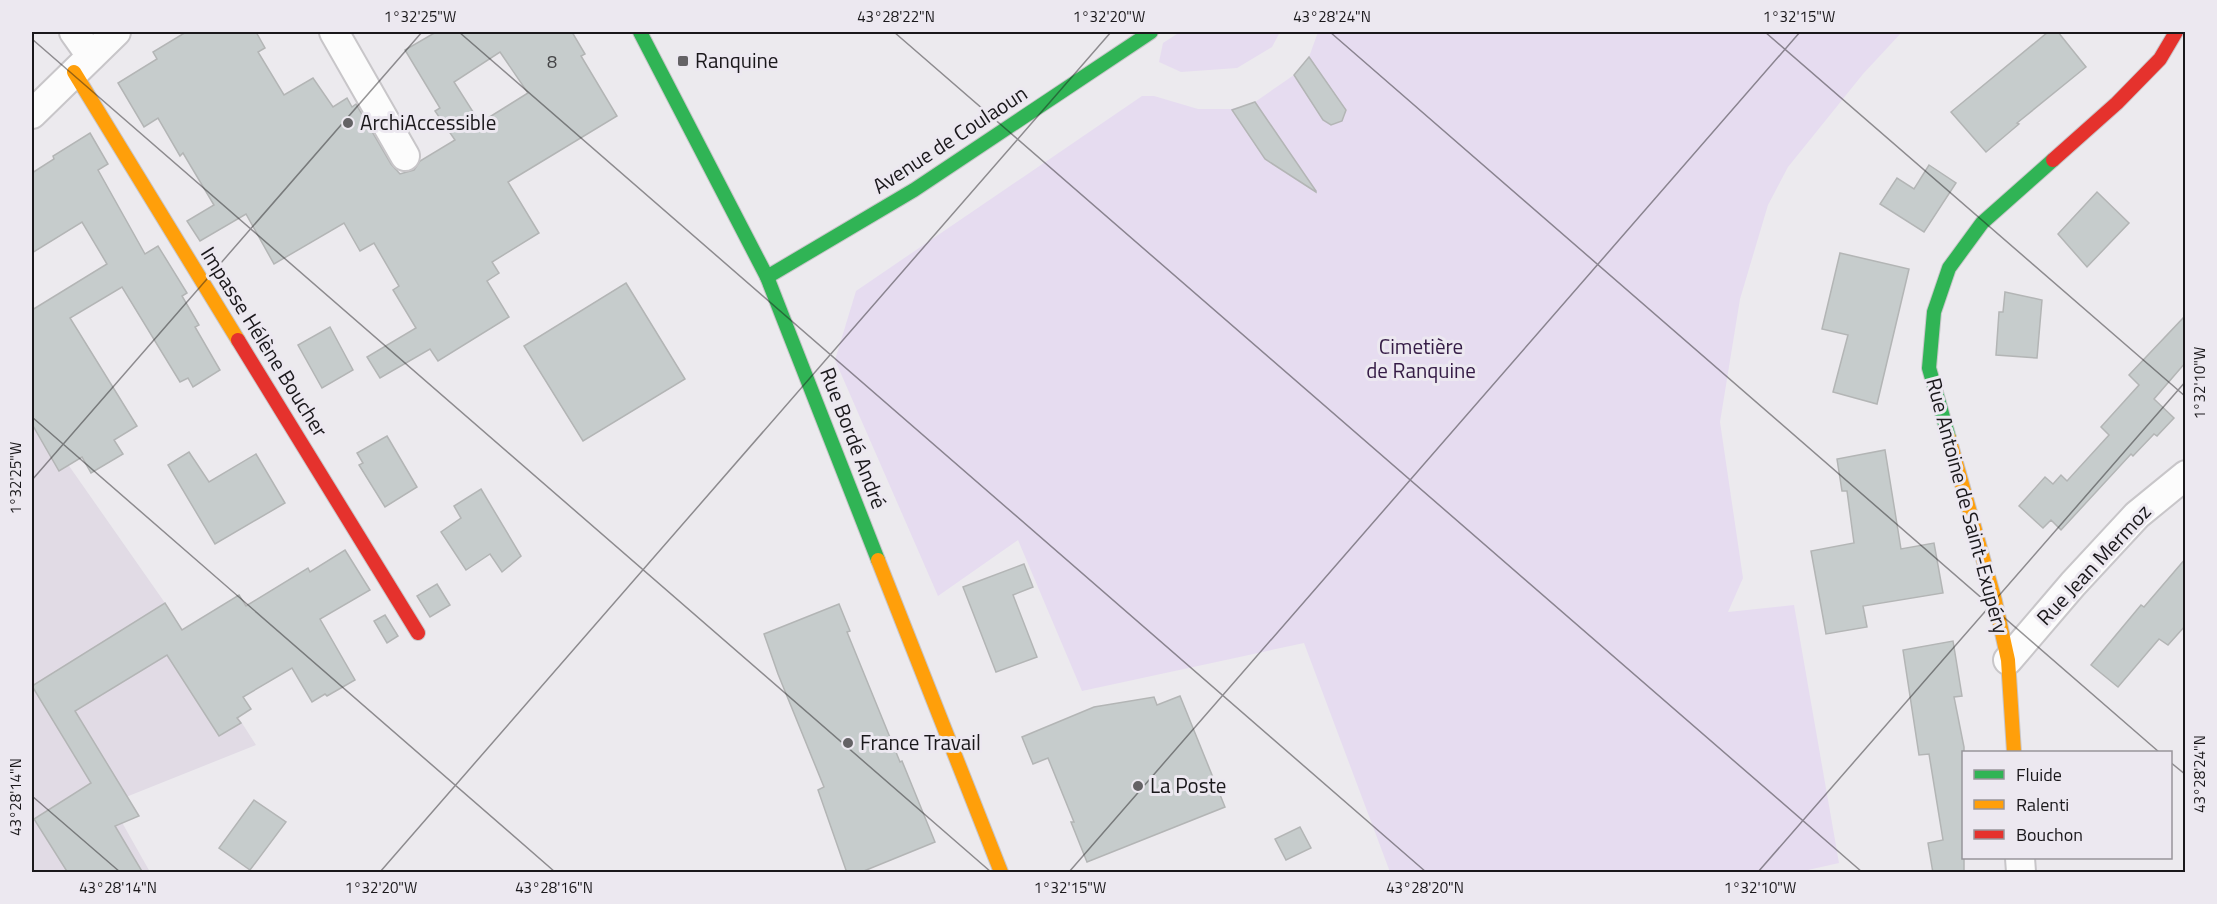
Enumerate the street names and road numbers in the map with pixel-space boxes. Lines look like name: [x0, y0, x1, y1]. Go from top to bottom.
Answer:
street label: Avenue de Coulaoun: [866, 77, 1033, 201]
street label: Impasse Hélène Boucher: [193, 240, 336, 443]
street label: Rue Bordé André: [812, 362, 896, 513]
street label: Rue Antoine de Saint-Exupéry: [1918, 374, 2018, 637]
street label: Rue Jean Mermoz: [2028, 496, 2158, 632]

